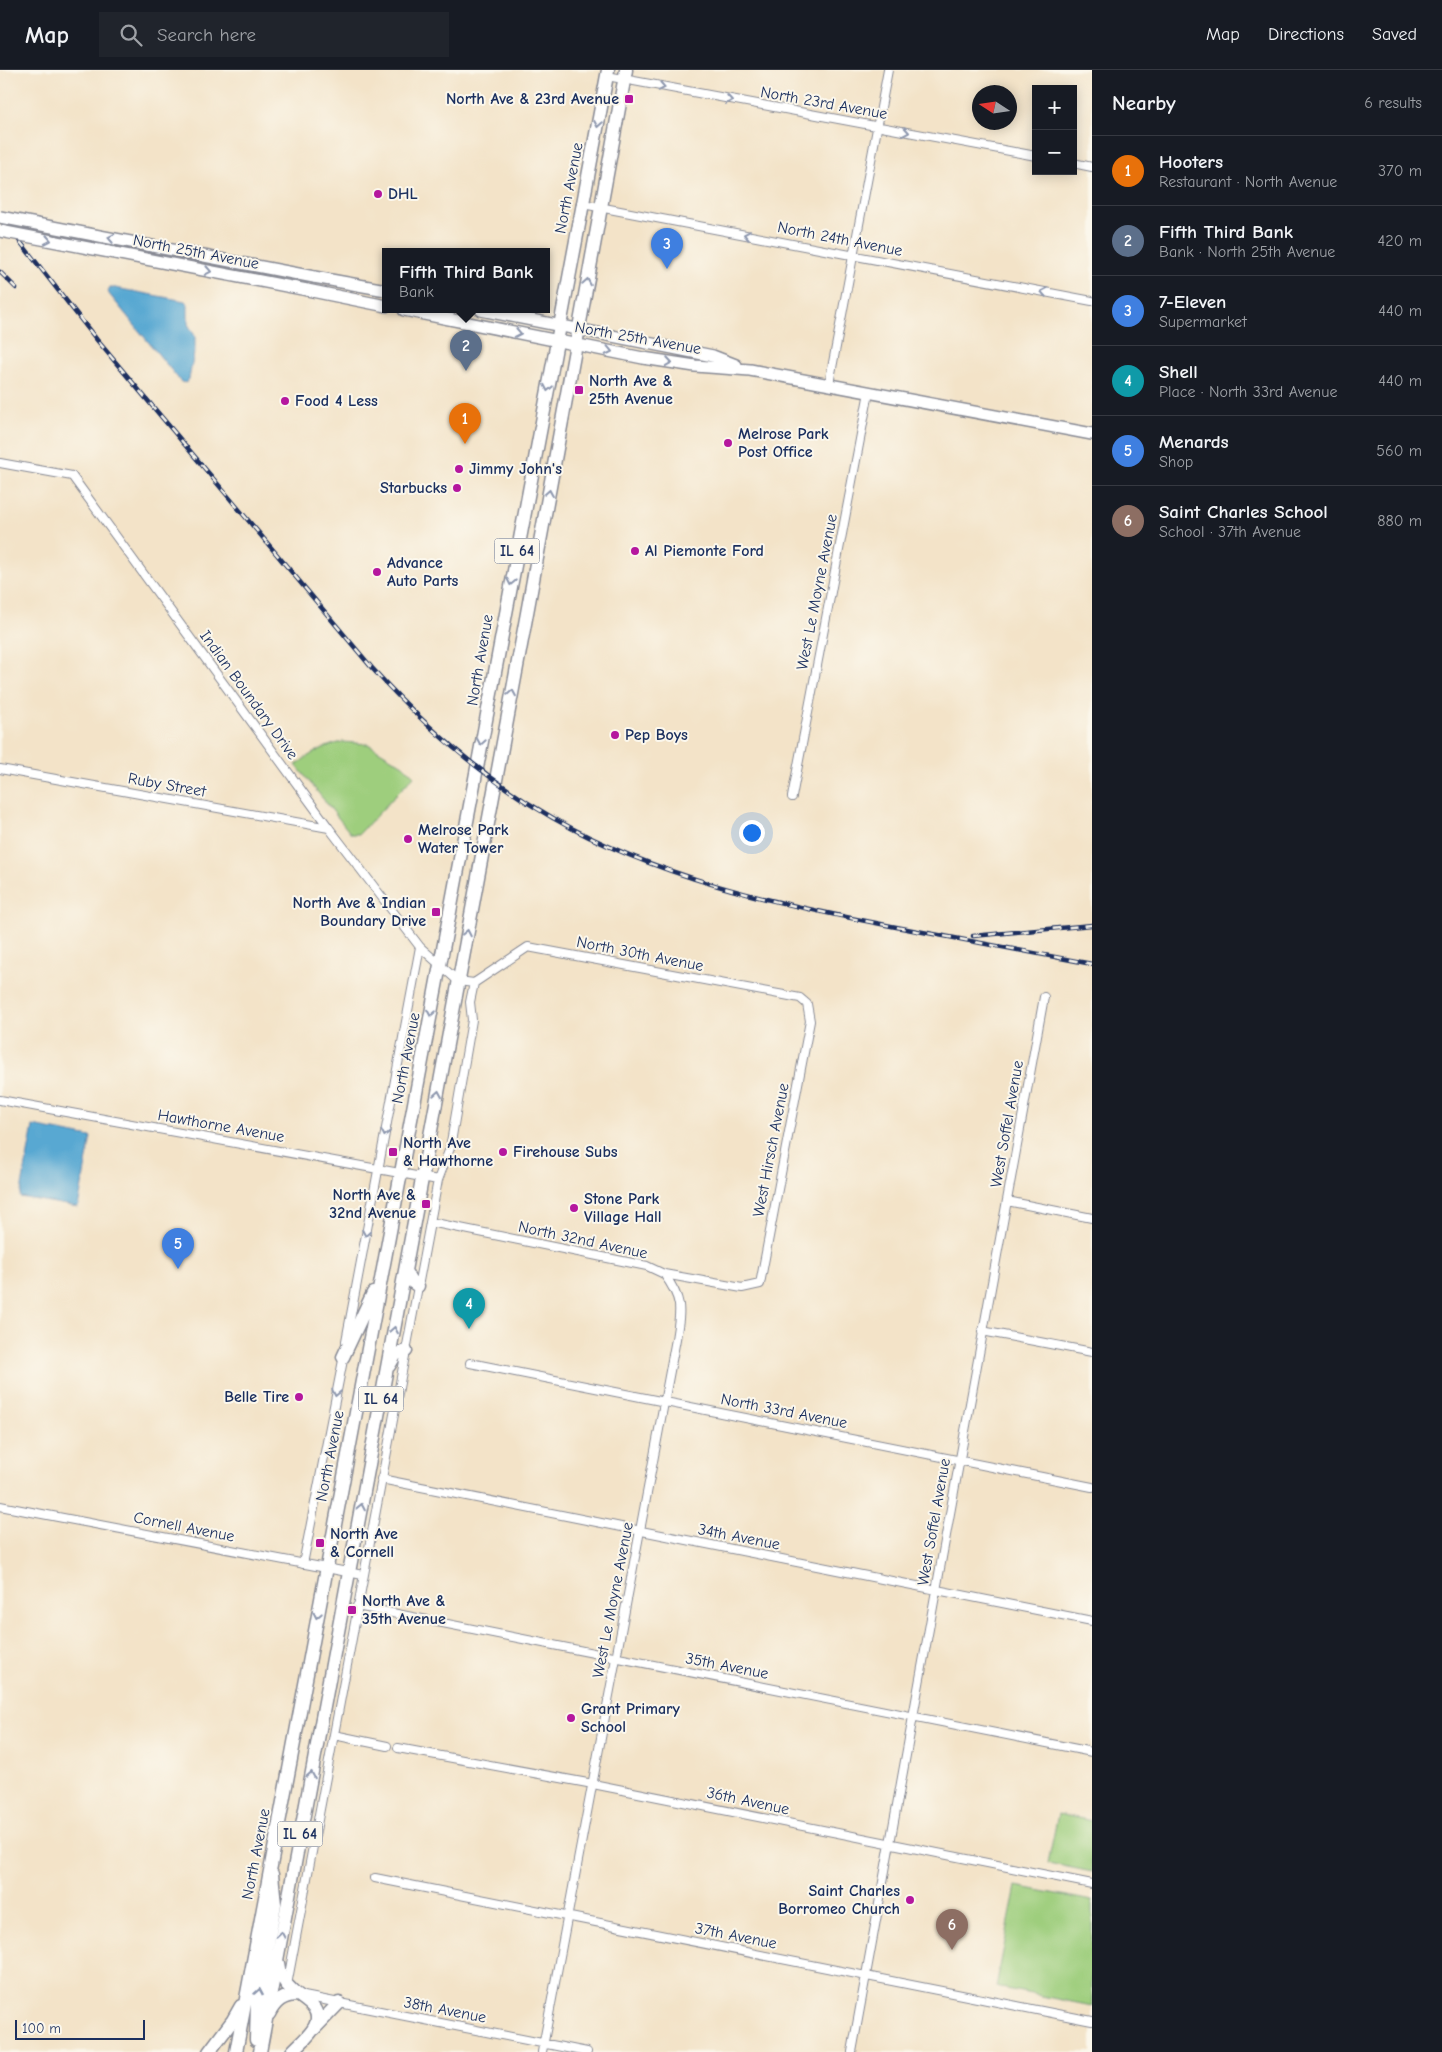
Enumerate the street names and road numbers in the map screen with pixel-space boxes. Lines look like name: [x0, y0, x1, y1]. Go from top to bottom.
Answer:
street label: North 23rd Avenue: [759, 83, 889, 123]
street label: North Avenue: [551, 141, 587, 235]
street label: North 24th Avenue: [776, 218, 904, 260]
street label: North 25th Avenue: [131, 231, 261, 273]
street label: North 25th Avenue: [573, 318, 703, 358]
street label: West Le Moyne Avenue: [793, 513, 841, 671]
road number: IL 64: [494, 538, 540, 564]
street label: North Avenue: [463, 613, 497, 707]
street label: Indian Boundary Drive: [196, 627, 302, 763]
street label: Ruby Street: [127, 769, 208, 801]
street label: North 30th Avenue: [575, 933, 705, 975]
street label: North Avenue: [388, 1011, 424, 1105]
street label: West Soffel Avenue: [987, 1059, 1027, 1189]
street label: West Hirsch Avenue: [749, 1082, 793, 1218]
street label: Hawthorne Avenue: [156, 1106, 286, 1146]
street label: North 32nd Avenue: [517, 1218, 649, 1262]
road number: IL 64: [358, 1386, 404, 1412]
street label: North 33rd Avenue: [719, 1390, 849, 1432]
street label: North Avenue: [312, 1409, 348, 1503]
street label: West Soffel Avenue: [914, 1457, 954, 1587]
street label: Cornell Avenue: [132, 1508, 236, 1546]
street label: 34th Avenue: [697, 1520, 781, 1554]
street label: West Le Moyne Avenue: [589, 1521, 637, 1679]
street label: 35th Avenue: [684, 1649, 770, 1683]
street label: 36th Avenue: [705, 1783, 791, 1819]
street label: North Avenue: [238, 1807, 274, 1901]
road number: IL 64: [278, 1822, 322, 1846]
street label: 37th Avenue: [694, 1919, 778, 1953]
street label: 38th Avenue: [402, 1993, 488, 2027]

